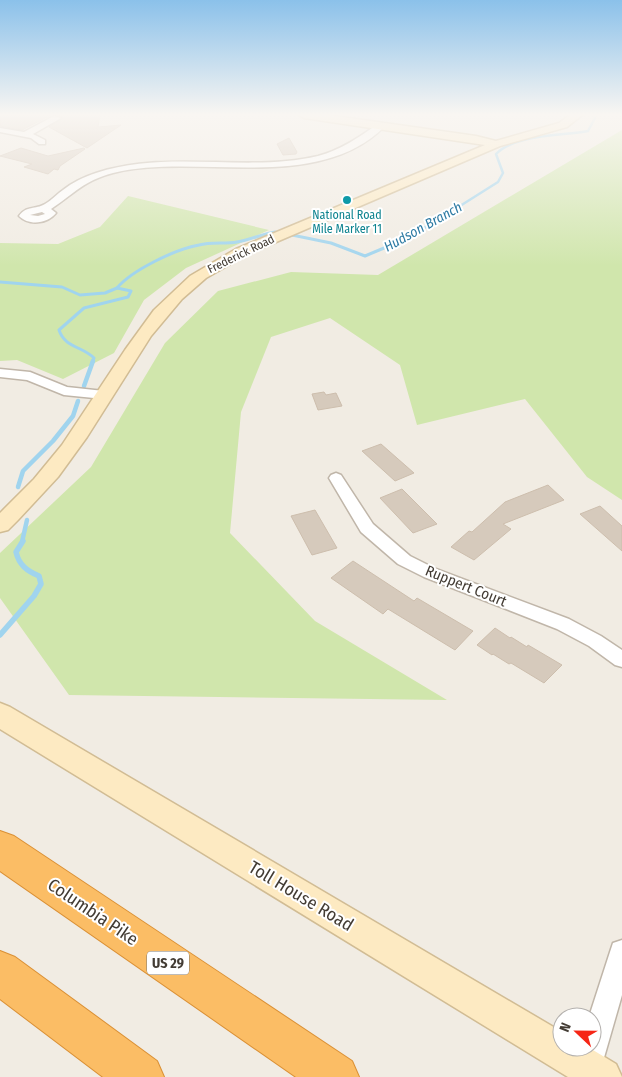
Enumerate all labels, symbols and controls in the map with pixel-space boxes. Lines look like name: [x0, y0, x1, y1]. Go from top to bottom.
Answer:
marker: National Road Mile Marker 11: [341, 194, 353, 206]
water label: Hudson Branch: [381, 198, 465, 256]
place label: National Road Mile Marker 11: [312, 208, 382, 236]
street label: Frederick Road: [205, 232, 277, 276]
street label: Ruppert Court: [423, 561, 509, 611]
street label: Toll House Road: [245, 856, 357, 936]
street label: Columbia Pike: [44, 874, 143, 950]
road number: US 29: [147, 951, 189, 974]
north arrow: [552, 1007, 602, 1057]
text: N: [556, 1020, 575, 1034]

